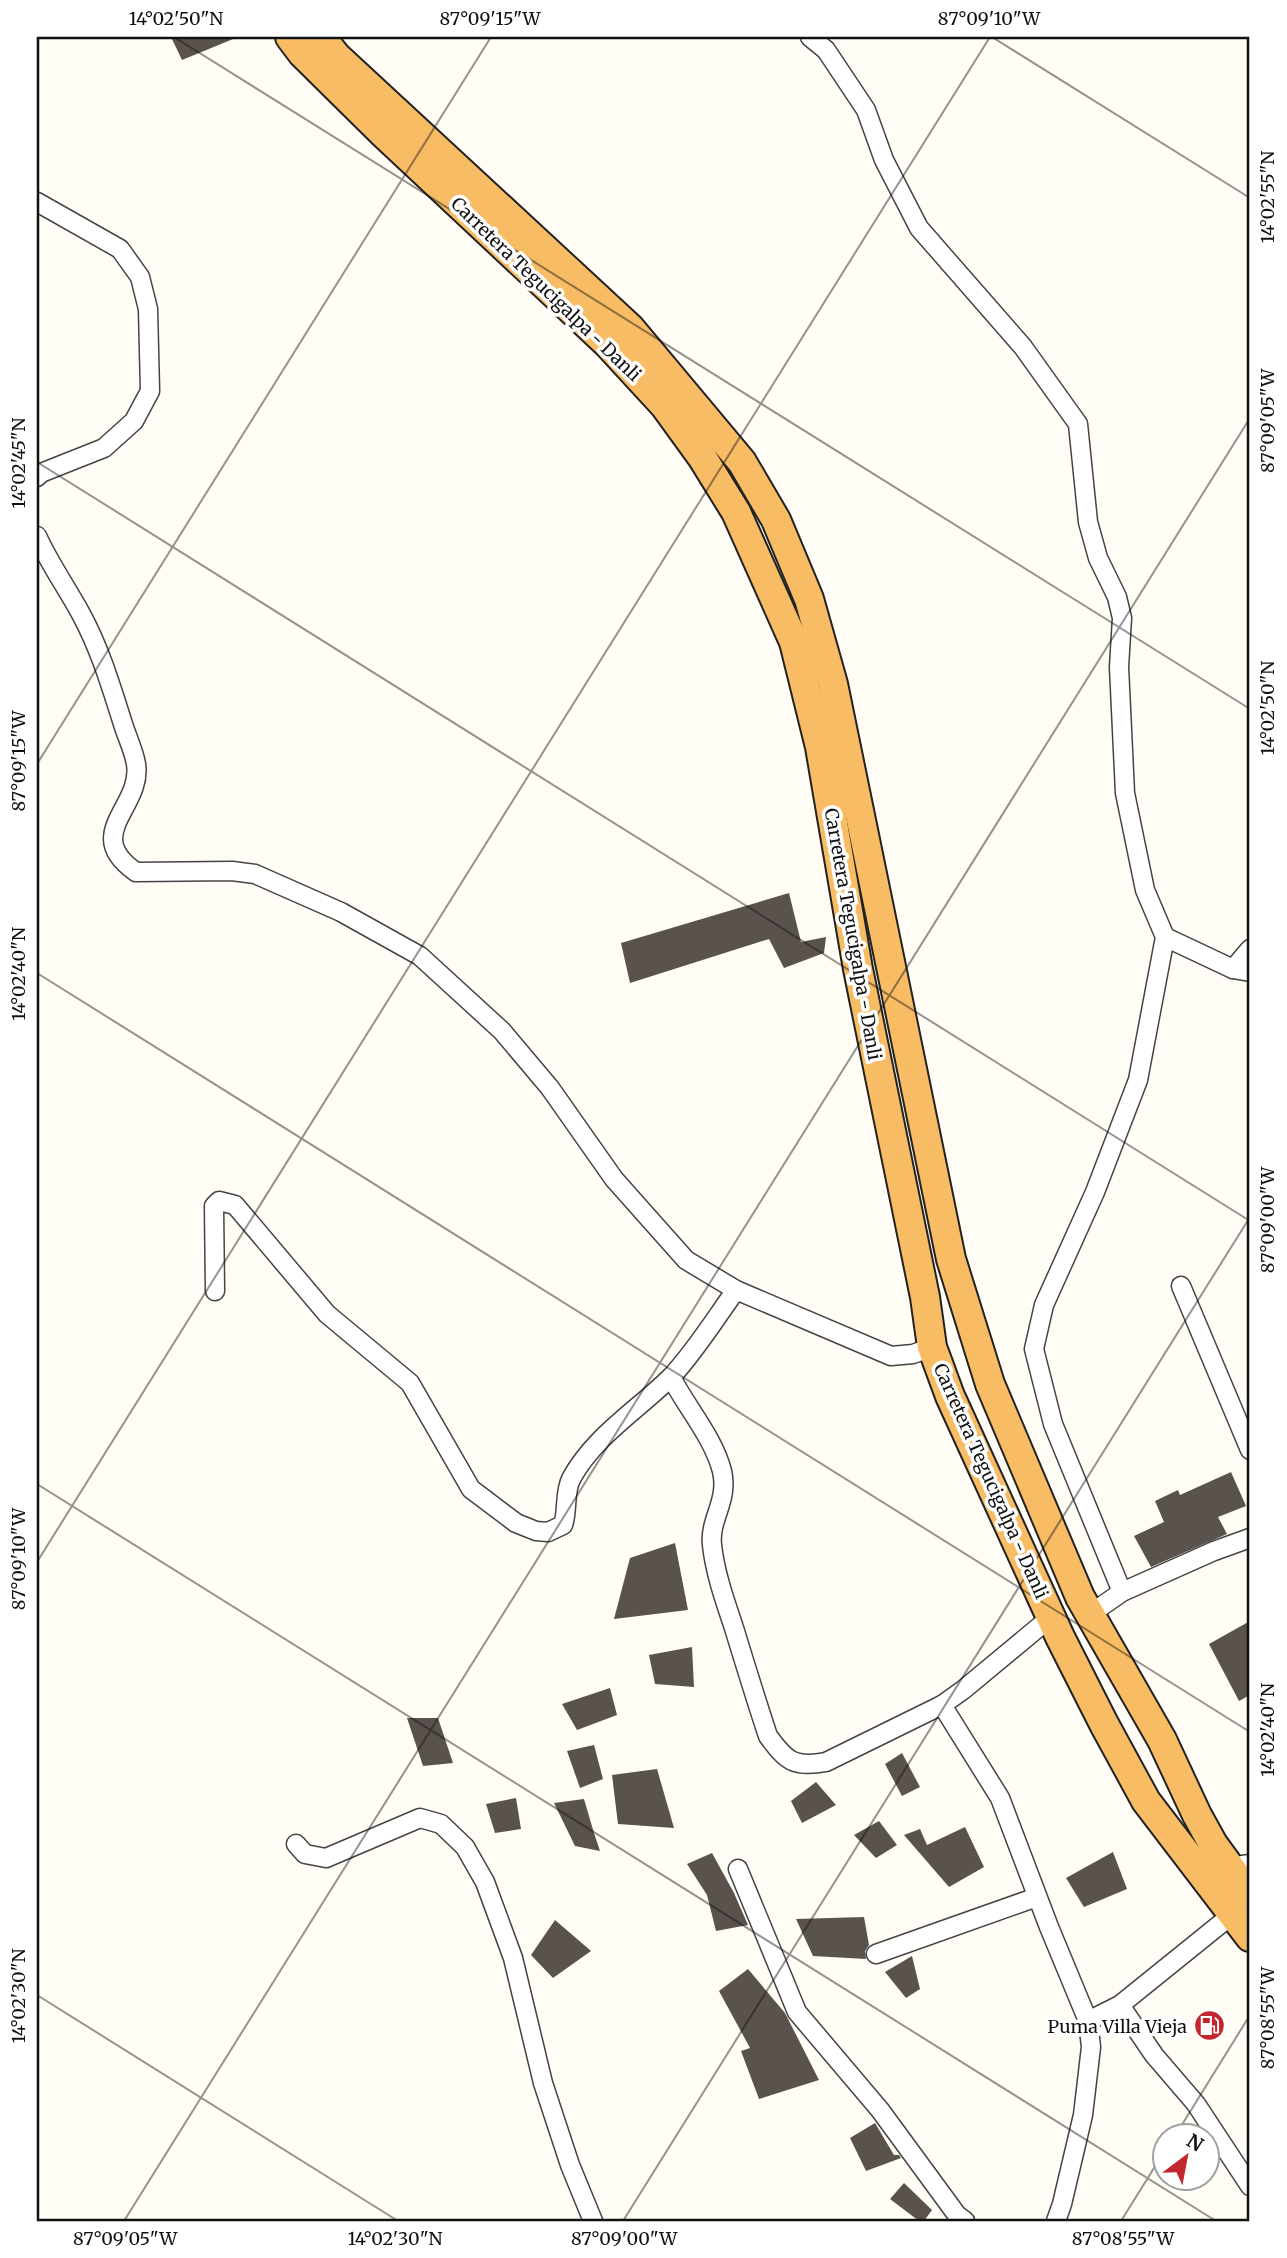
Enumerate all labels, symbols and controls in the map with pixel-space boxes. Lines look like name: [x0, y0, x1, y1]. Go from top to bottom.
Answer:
text: 14°02'50"N: [129, 7, 223, 30]
text: 87°09'15"W: [440, 7, 542, 30]
text: 87°09'10"W: [938, 7, 1041, 30]
text: 14°02'55"N: [1256, 151, 1279, 243]
street label: Carretera Tegucigalpa - Danli: [446, 192, 646, 386]
text: 87°09'05"W: [1256, 368, 1279, 473]
text: 14°02'45"N: [7, 418, 30, 508]
text: 14°02'50"N: [1256, 661, 1279, 755]
text: 87°09'15"W: [7, 709, 30, 812]
street label: Carretera Tegucigalpa - Danli: [820, 806, 887, 1062]
text: 14°02'40"N: [7, 927, 30, 1021]
text: 87°09'00"W: [1256, 1166, 1279, 1273]
street label: Carretera Tegucigalpa - Danli: [929, 1360, 1054, 1602]
text: 87°09'10"W: [7, 1507, 30, 1610]
text: 14°02'40"N: [1256, 1683, 1279, 1777]
text: 14°02'30"N: [7, 1949, 30, 2043]
text: 87°08'55"W: [1256, 1966, 1279, 2069]
fuel station icon: Puma Villa Vieja: [1193, 2009, 1227, 2043]
place label: Puma Villa Vieja: [1048, 2015, 1187, 2038]
north arrow: [1150, 2122, 1220, 2192]
text: N: [1182, 2128, 1208, 2157]
text: 87°09'05"W: [73, 2227, 178, 2250]
text: 14°02'30"N: [348, 2227, 442, 2250]
text: 87°09'00"W: [571, 2227, 678, 2250]
text: 87°08'55"W: [1072, 2227, 1175, 2250]

